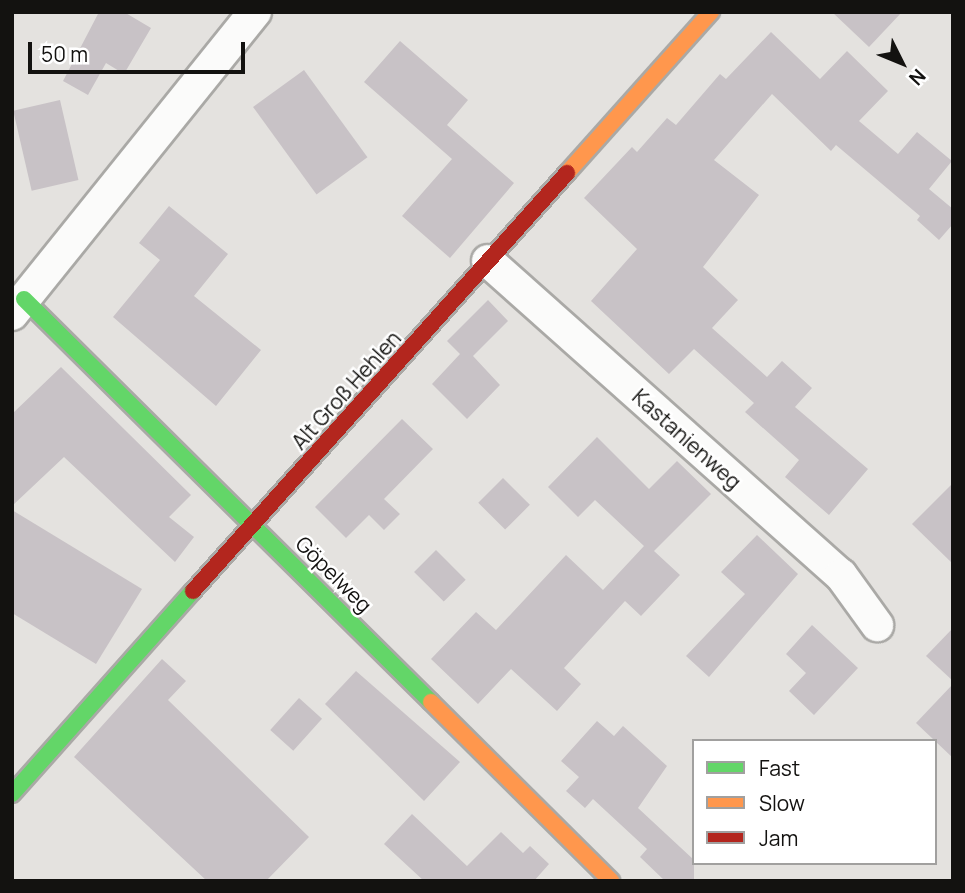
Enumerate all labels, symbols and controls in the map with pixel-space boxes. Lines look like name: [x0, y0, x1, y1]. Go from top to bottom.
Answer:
scale bar: [32, 28, 248, 72]
north arrow: [867, 28, 937, 98]
text: 50 m: [41, 40, 88, 68]
text: N: [903, 63, 932, 91]
street label: Alt Groß Hehlen: [286, 326, 406, 454]
street label: Kastanienweg: [627, 384, 747, 494]
street label: Göpelweg: [291, 531, 377, 617]
legend: [692, 739, 937, 865]
text: Fast: [759, 754, 800, 782]
text: Slow: [759, 789, 805, 817]
text: Jam: [759, 824, 798, 852]

